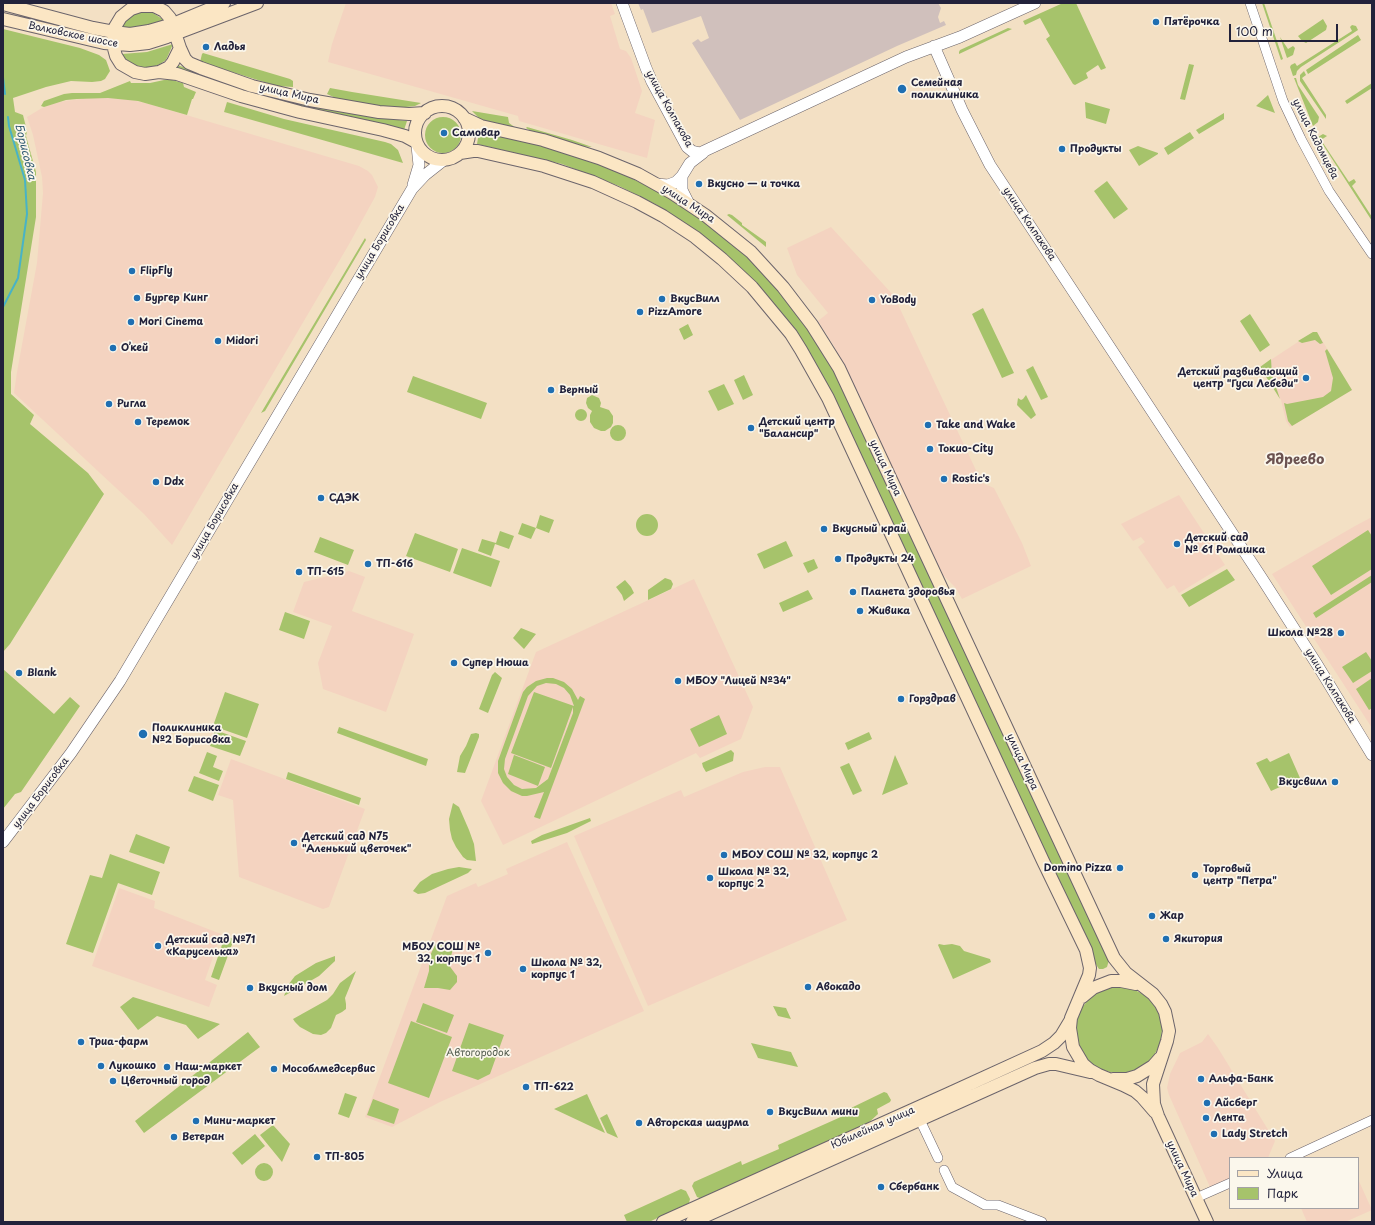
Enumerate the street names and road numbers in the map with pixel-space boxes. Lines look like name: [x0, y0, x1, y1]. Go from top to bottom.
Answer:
street label: Волковское шоссе: [27, 20, 119, 50]
street label: улица Колпакова: [643, 69, 695, 149]
street label: улица Мира: [258, 81, 320, 107]
street label: улица Кадомцева: [1289, 97, 1341, 181]
street label: улица Мира: [659, 182, 717, 226]
street label: улица Колпакова: [1000, 185, 1058, 263]
street label: улица Борисовка: [353, 202, 407, 282]
street label: улица Мира: [867, 438, 903, 498]
street label: улица Борисовка: [188, 481, 242, 561]
street label: улица Колпакова: [1302, 646, 1358, 726]
street label: улица Мира: [1004, 732, 1040, 792]
street label: улица Борисовка: [11, 755, 71, 831]
street label: Юбилейная улица: [829, 1104, 917, 1152]
street label: улица Мира: [1164, 1139, 1200, 1199]

